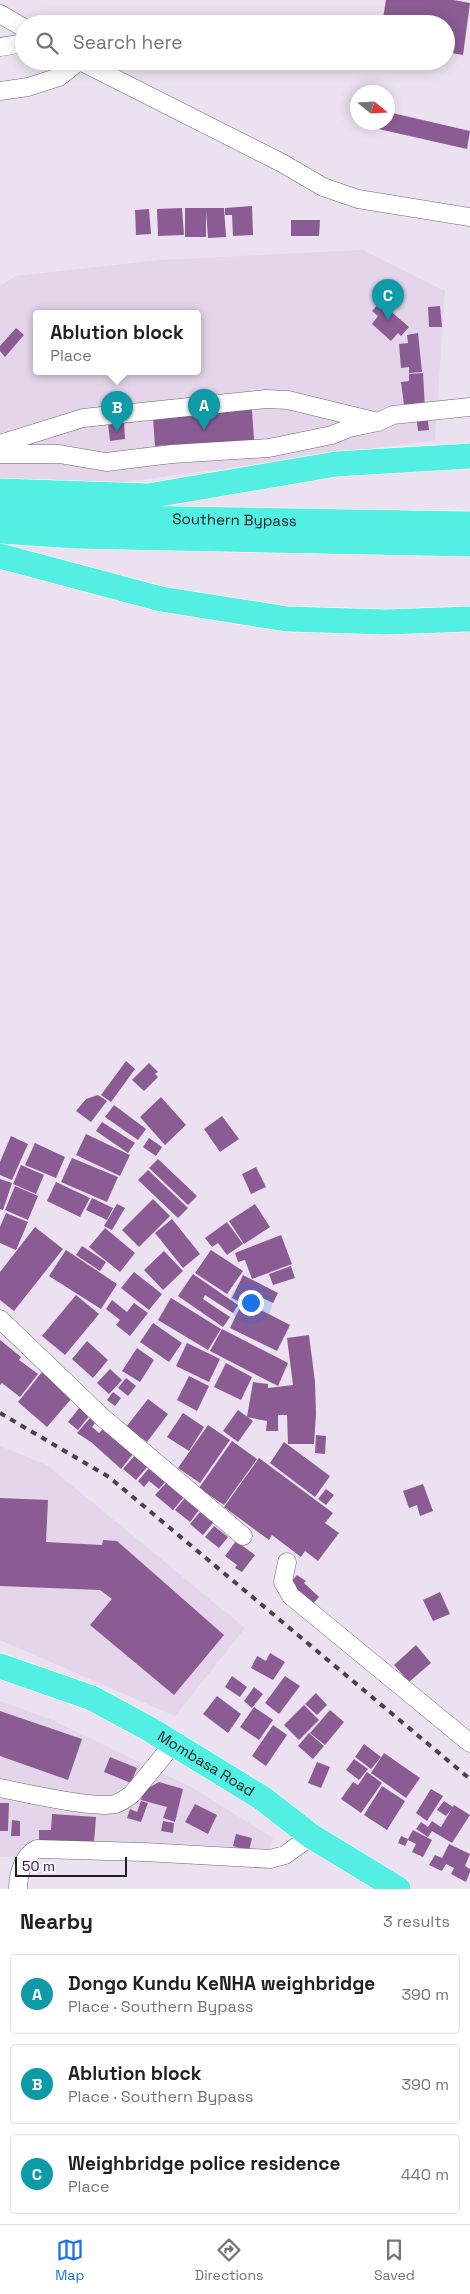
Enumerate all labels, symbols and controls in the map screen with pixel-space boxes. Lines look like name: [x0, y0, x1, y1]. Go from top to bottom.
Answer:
search box: [15, 15, 455, 70]
icon: search: [33, 29, 61, 57]
text: Search here: [73, 30, 183, 55]
north arrow: [350, 85, 395, 130]
pin: C: [372, 279, 404, 320]
popup: [33, 310, 201, 375]
text: Ablution block: [50, 320, 184, 345]
text: Place: [50, 345, 92, 366]
pin: A: [188, 389, 220, 430]
pin: B: [101, 391, 133, 432]
street label: Southern Bypass: [172, 509, 297, 530]
your location: [238, 1290, 264, 1316]
street label: Mombasa Road: [154, 1726, 258, 1800]
scale bar: [15, 1854, 128, 1877]
text: 50 m: [22, 1857, 55, 1875]
text: Nearby: [20, 1908, 93, 1935]
text: 3 results: [383, 1911, 450, 1932]
text: Dongo Kundu KeNHA weighbridge: [68, 1971, 375, 1996]
text: A: [32, 1984, 42, 2005]
text: 390 m: [401, 1984, 449, 2005]
text: Place · Southern Bypass: [68, 1996, 254, 2017]
text: Ablution block: [68, 2061, 201, 2086]
text: B: [32, 2074, 42, 2095]
text: 390 m: [401, 2074, 449, 2095]
text: Place · Southern Bypass: [68, 2086, 254, 2107]
text: Weighbridge police residence: [68, 2151, 340, 2176]
text: C: [32, 2164, 42, 2185]
text: 440 m: [401, 2164, 449, 2185]
text: Place: [68, 2176, 110, 2197]
tab: Map: [55, 2236, 84, 2284]
tab: Directions: [195, 2236, 263, 2284]
tab: Saved: [374, 2236, 415, 2284]

